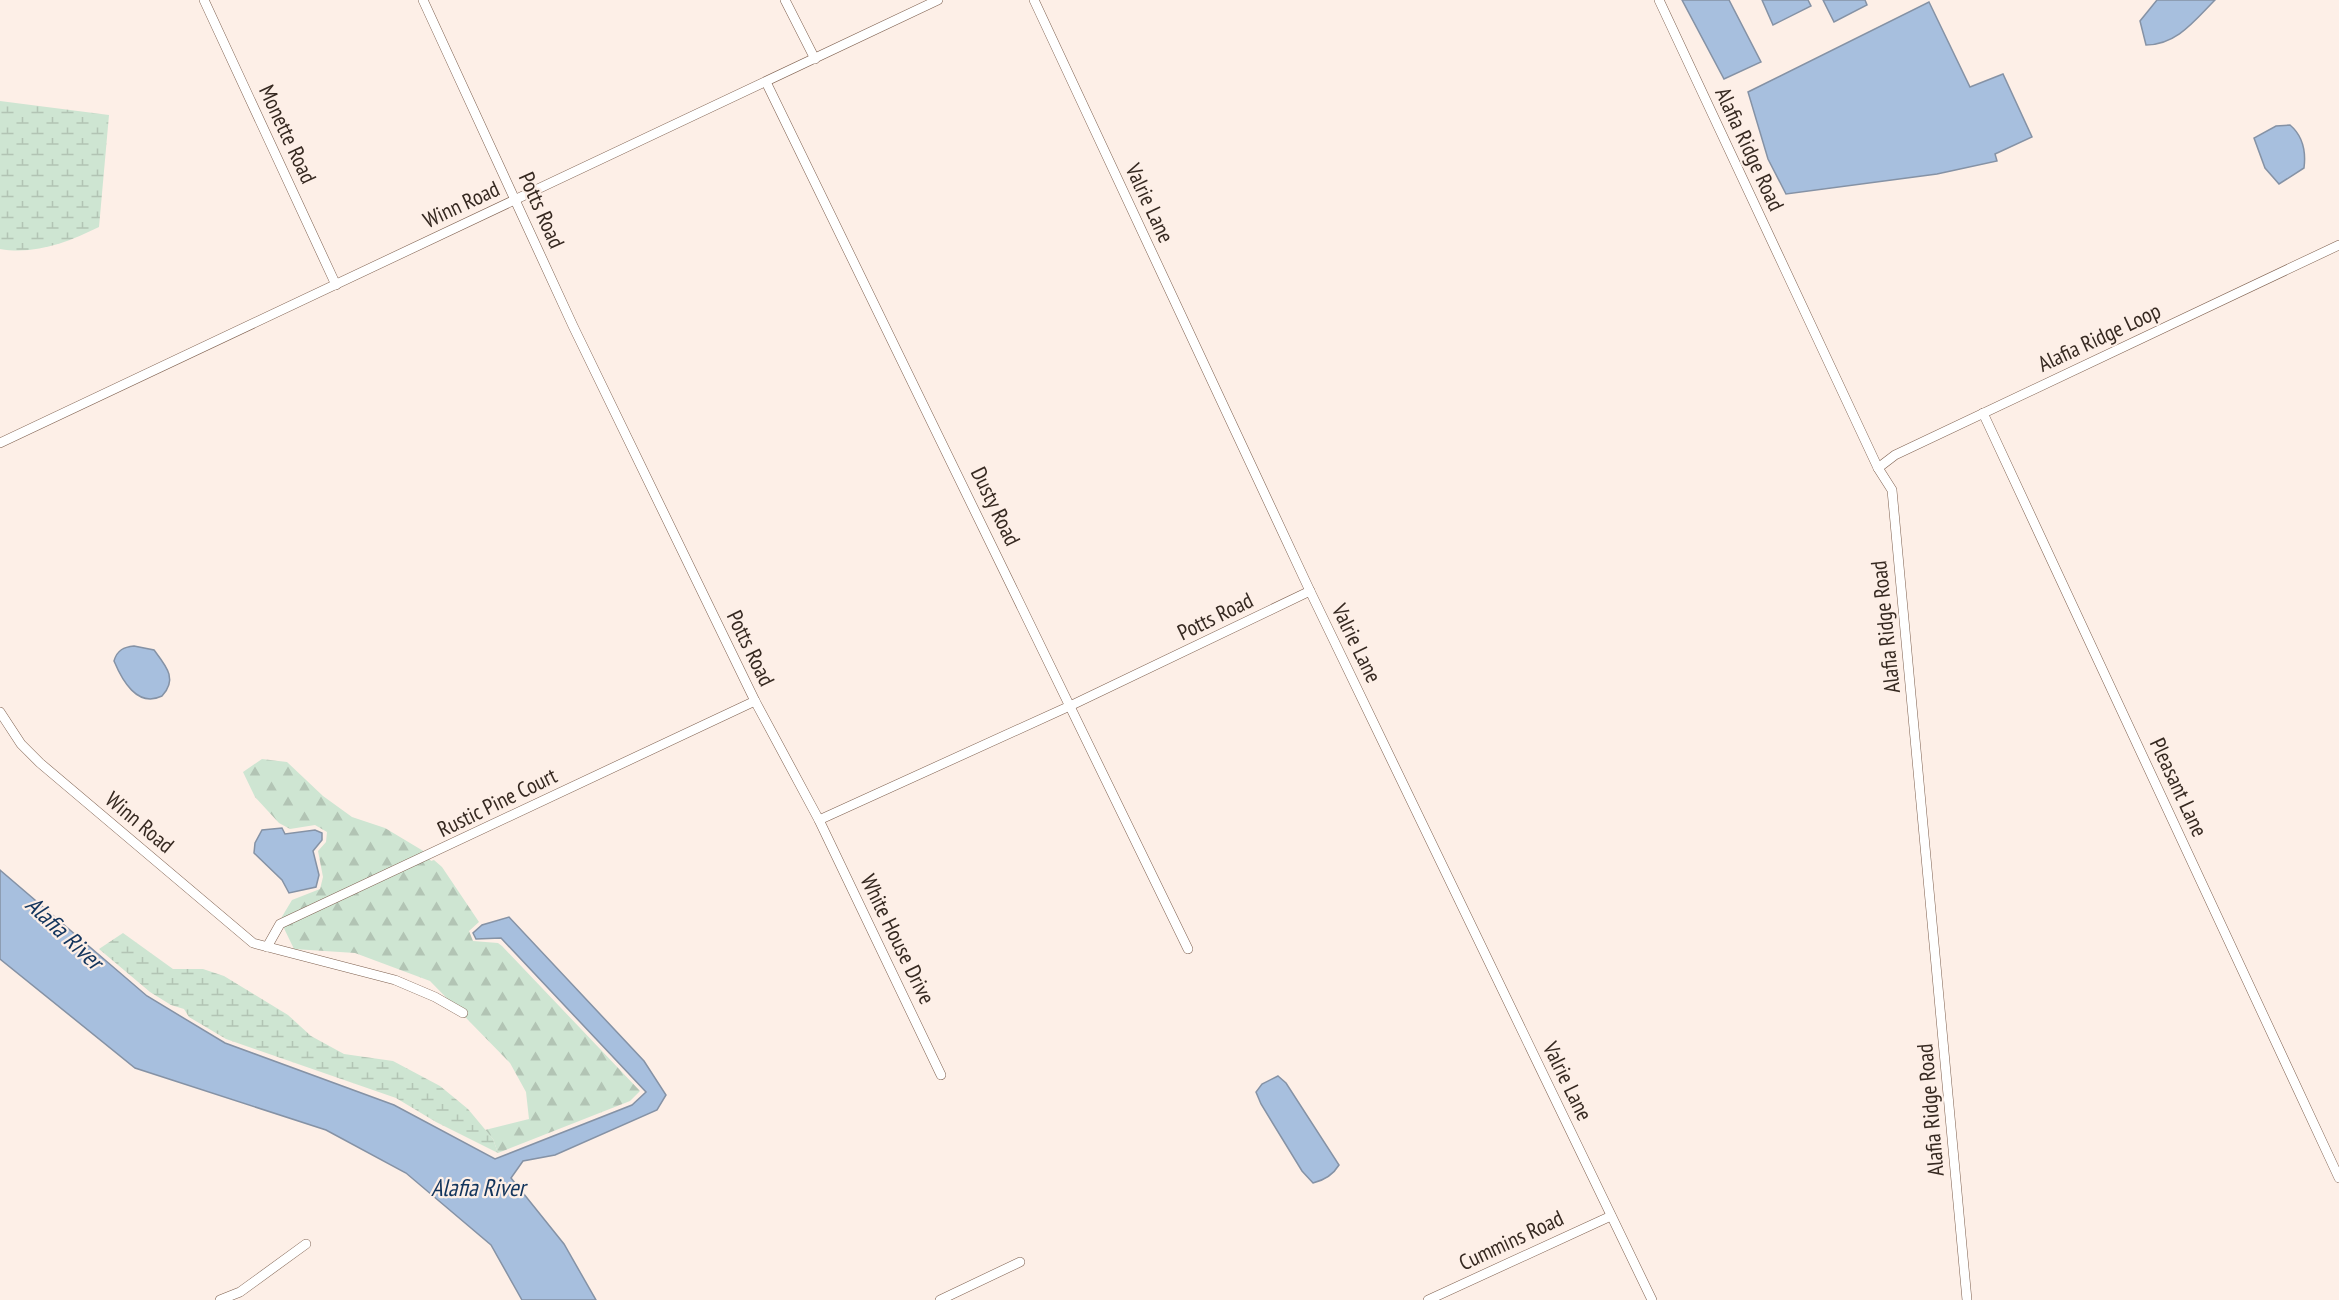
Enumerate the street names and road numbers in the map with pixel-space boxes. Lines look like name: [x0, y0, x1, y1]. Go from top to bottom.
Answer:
street label: Monette Road: [253, 80, 323, 188]
street label: Alafia Ridge Road: [1709, 83, 1791, 215]
street label: Valrie Lane: [1119, 158, 1180, 247]
street label: Potts Road: [513, 168, 571, 252]
street label: Winn Road: [418, 174, 504, 234]
street label: Alafia Ridge Loop: [2033, 296, 2165, 378]
street label: Dusty Road: [965, 462, 1027, 550]
street label: Alafia Ridge Road: [1864, 559, 1906, 695]
street label: Potts Road: [1173, 586, 1257, 646]
street label: Valrie Lane: [1326, 598, 1388, 687]
street label: Potts Road: [721, 606, 781, 690]
street label: Pleasant Lane: [2144, 733, 2214, 841]
street label: Rustic Pine Court: [433, 761, 561, 843]
street label: Winn Road: [100, 785, 180, 859]
street label: White House Drive: [855, 870, 941, 1008]
street label: Valrie Lane: [1537, 1036, 1599, 1125]
street label: Alafia Ridge Road: [1910, 1043, 1950, 1177]
street label: Cummins Road: [1454, 1204, 1568, 1276]

